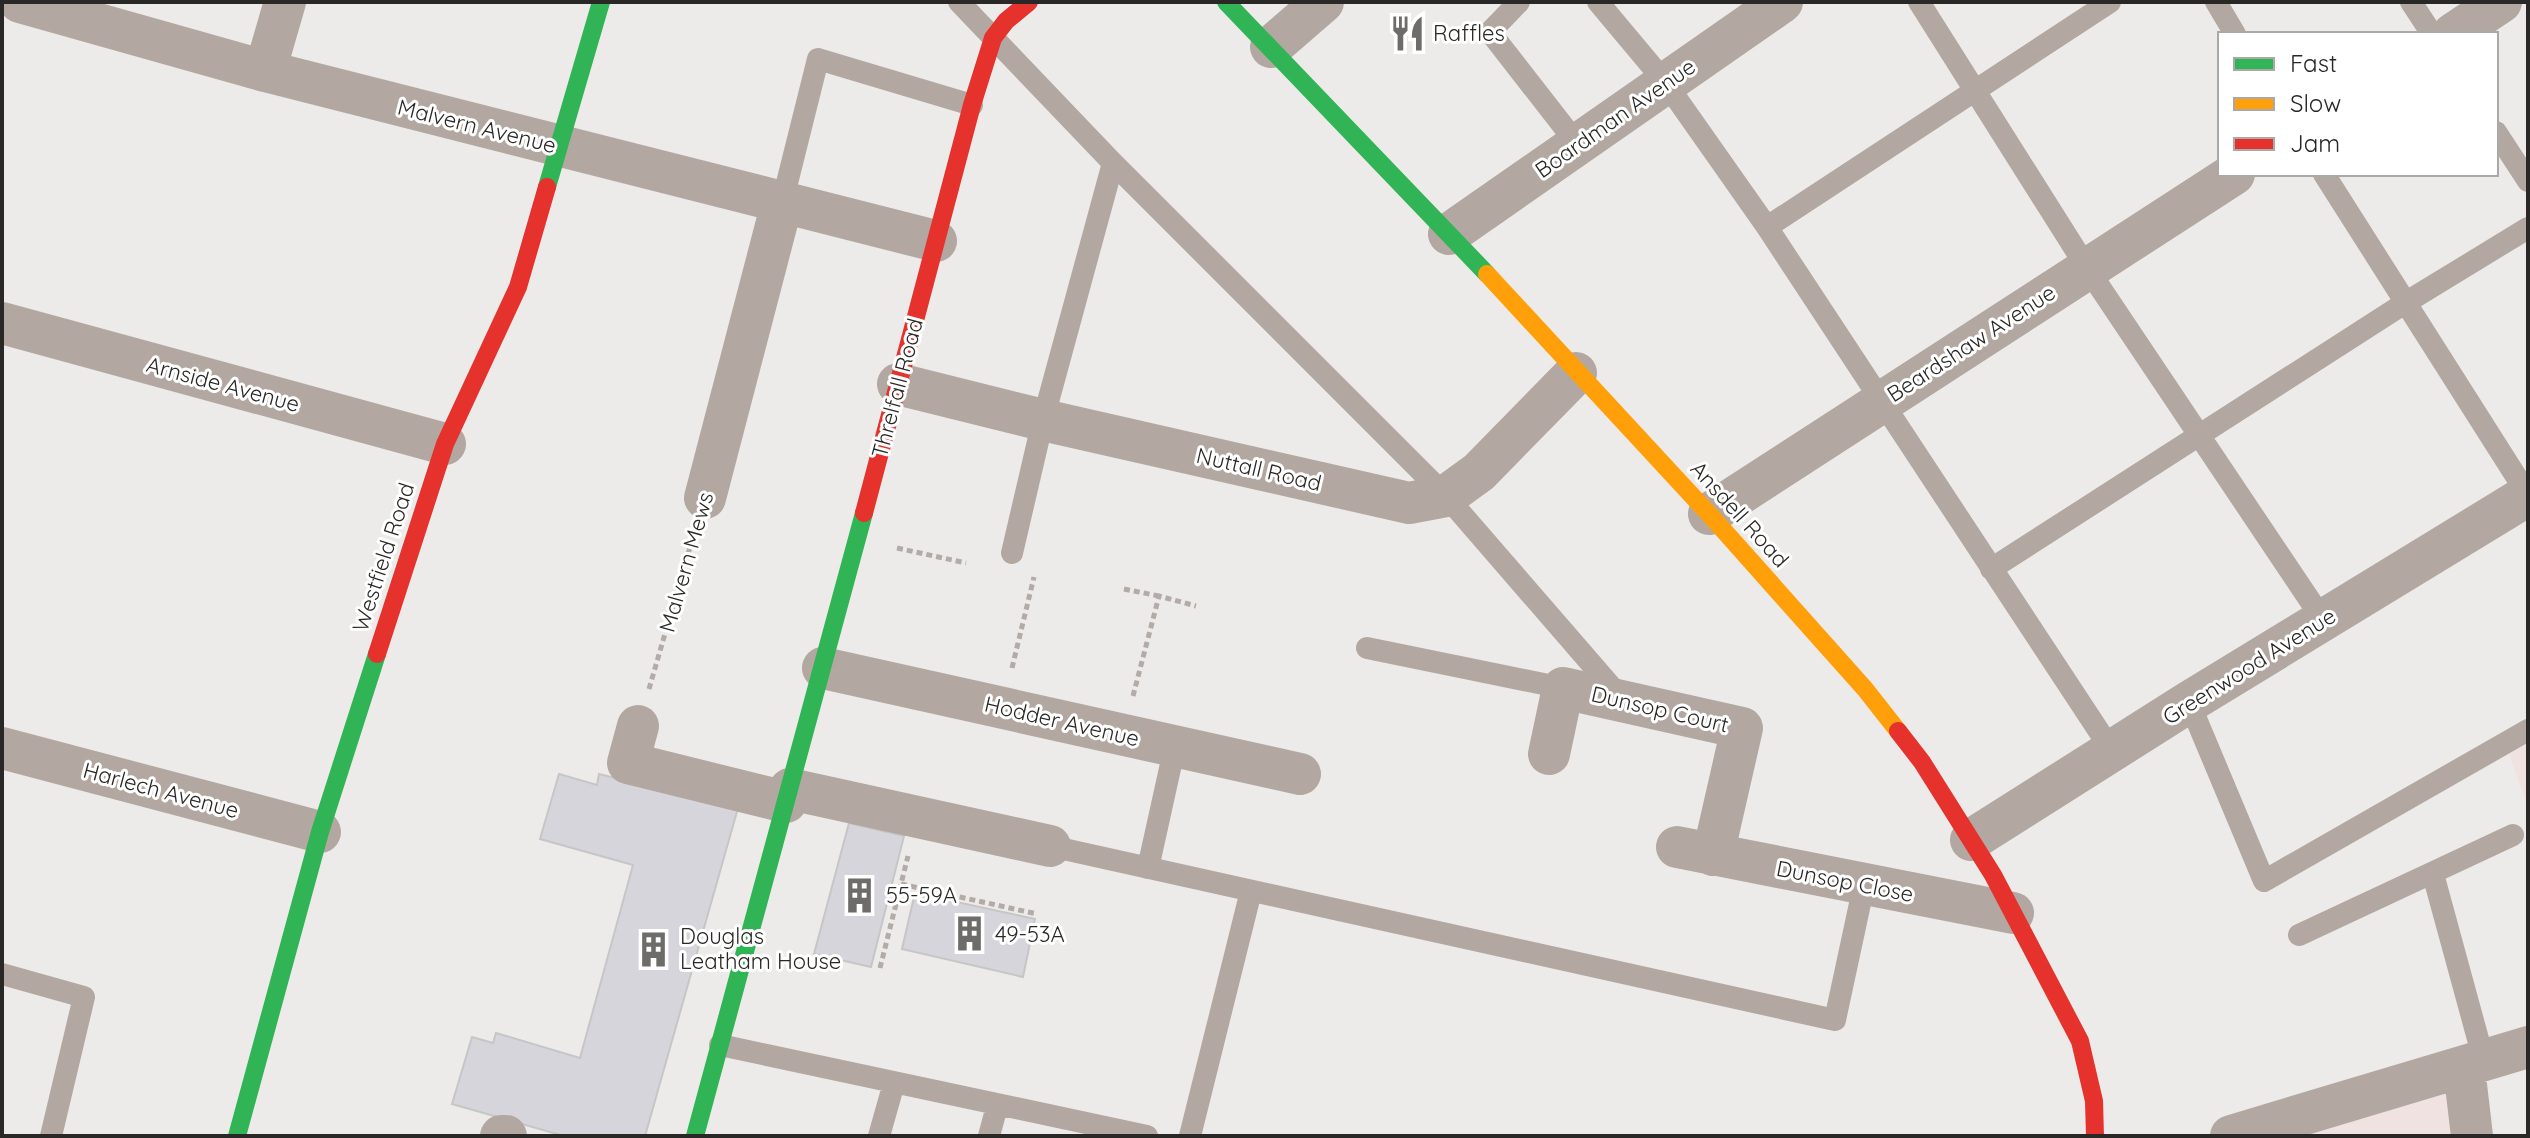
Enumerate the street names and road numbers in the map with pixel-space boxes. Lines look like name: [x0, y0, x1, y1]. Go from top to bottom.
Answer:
street label: Boardman Avenue: [1529, 52, 1701, 184]
street label: Malvern Avenue: [395, 93, 559, 159]
street label: Beardshaw Avenue: [1881, 278, 2061, 408]
street label: Threlfall Road: [865, 315, 929, 461]
street label: Arnside Avenue: [143, 350, 303, 418]
street label: Nuttall Road: [1194, 441, 1324, 497]
street label: Ansdell Road: [1685, 455, 1795, 573]
street label: Westfield Road: [346, 479, 420, 635]
street label: Malvern Mews: [653, 489, 719, 635]
street label: Greenwood Avenue: [2157, 602, 2341, 730]
street label: Dunsop Court: [1589, 680, 1731, 738]
street label: Hodder Avenue: [982, 690, 1142, 752]
street label: Harlech Avenue: [80, 756, 242, 824]
street label: Dunsop Close: [1774, 854, 1916, 908]

